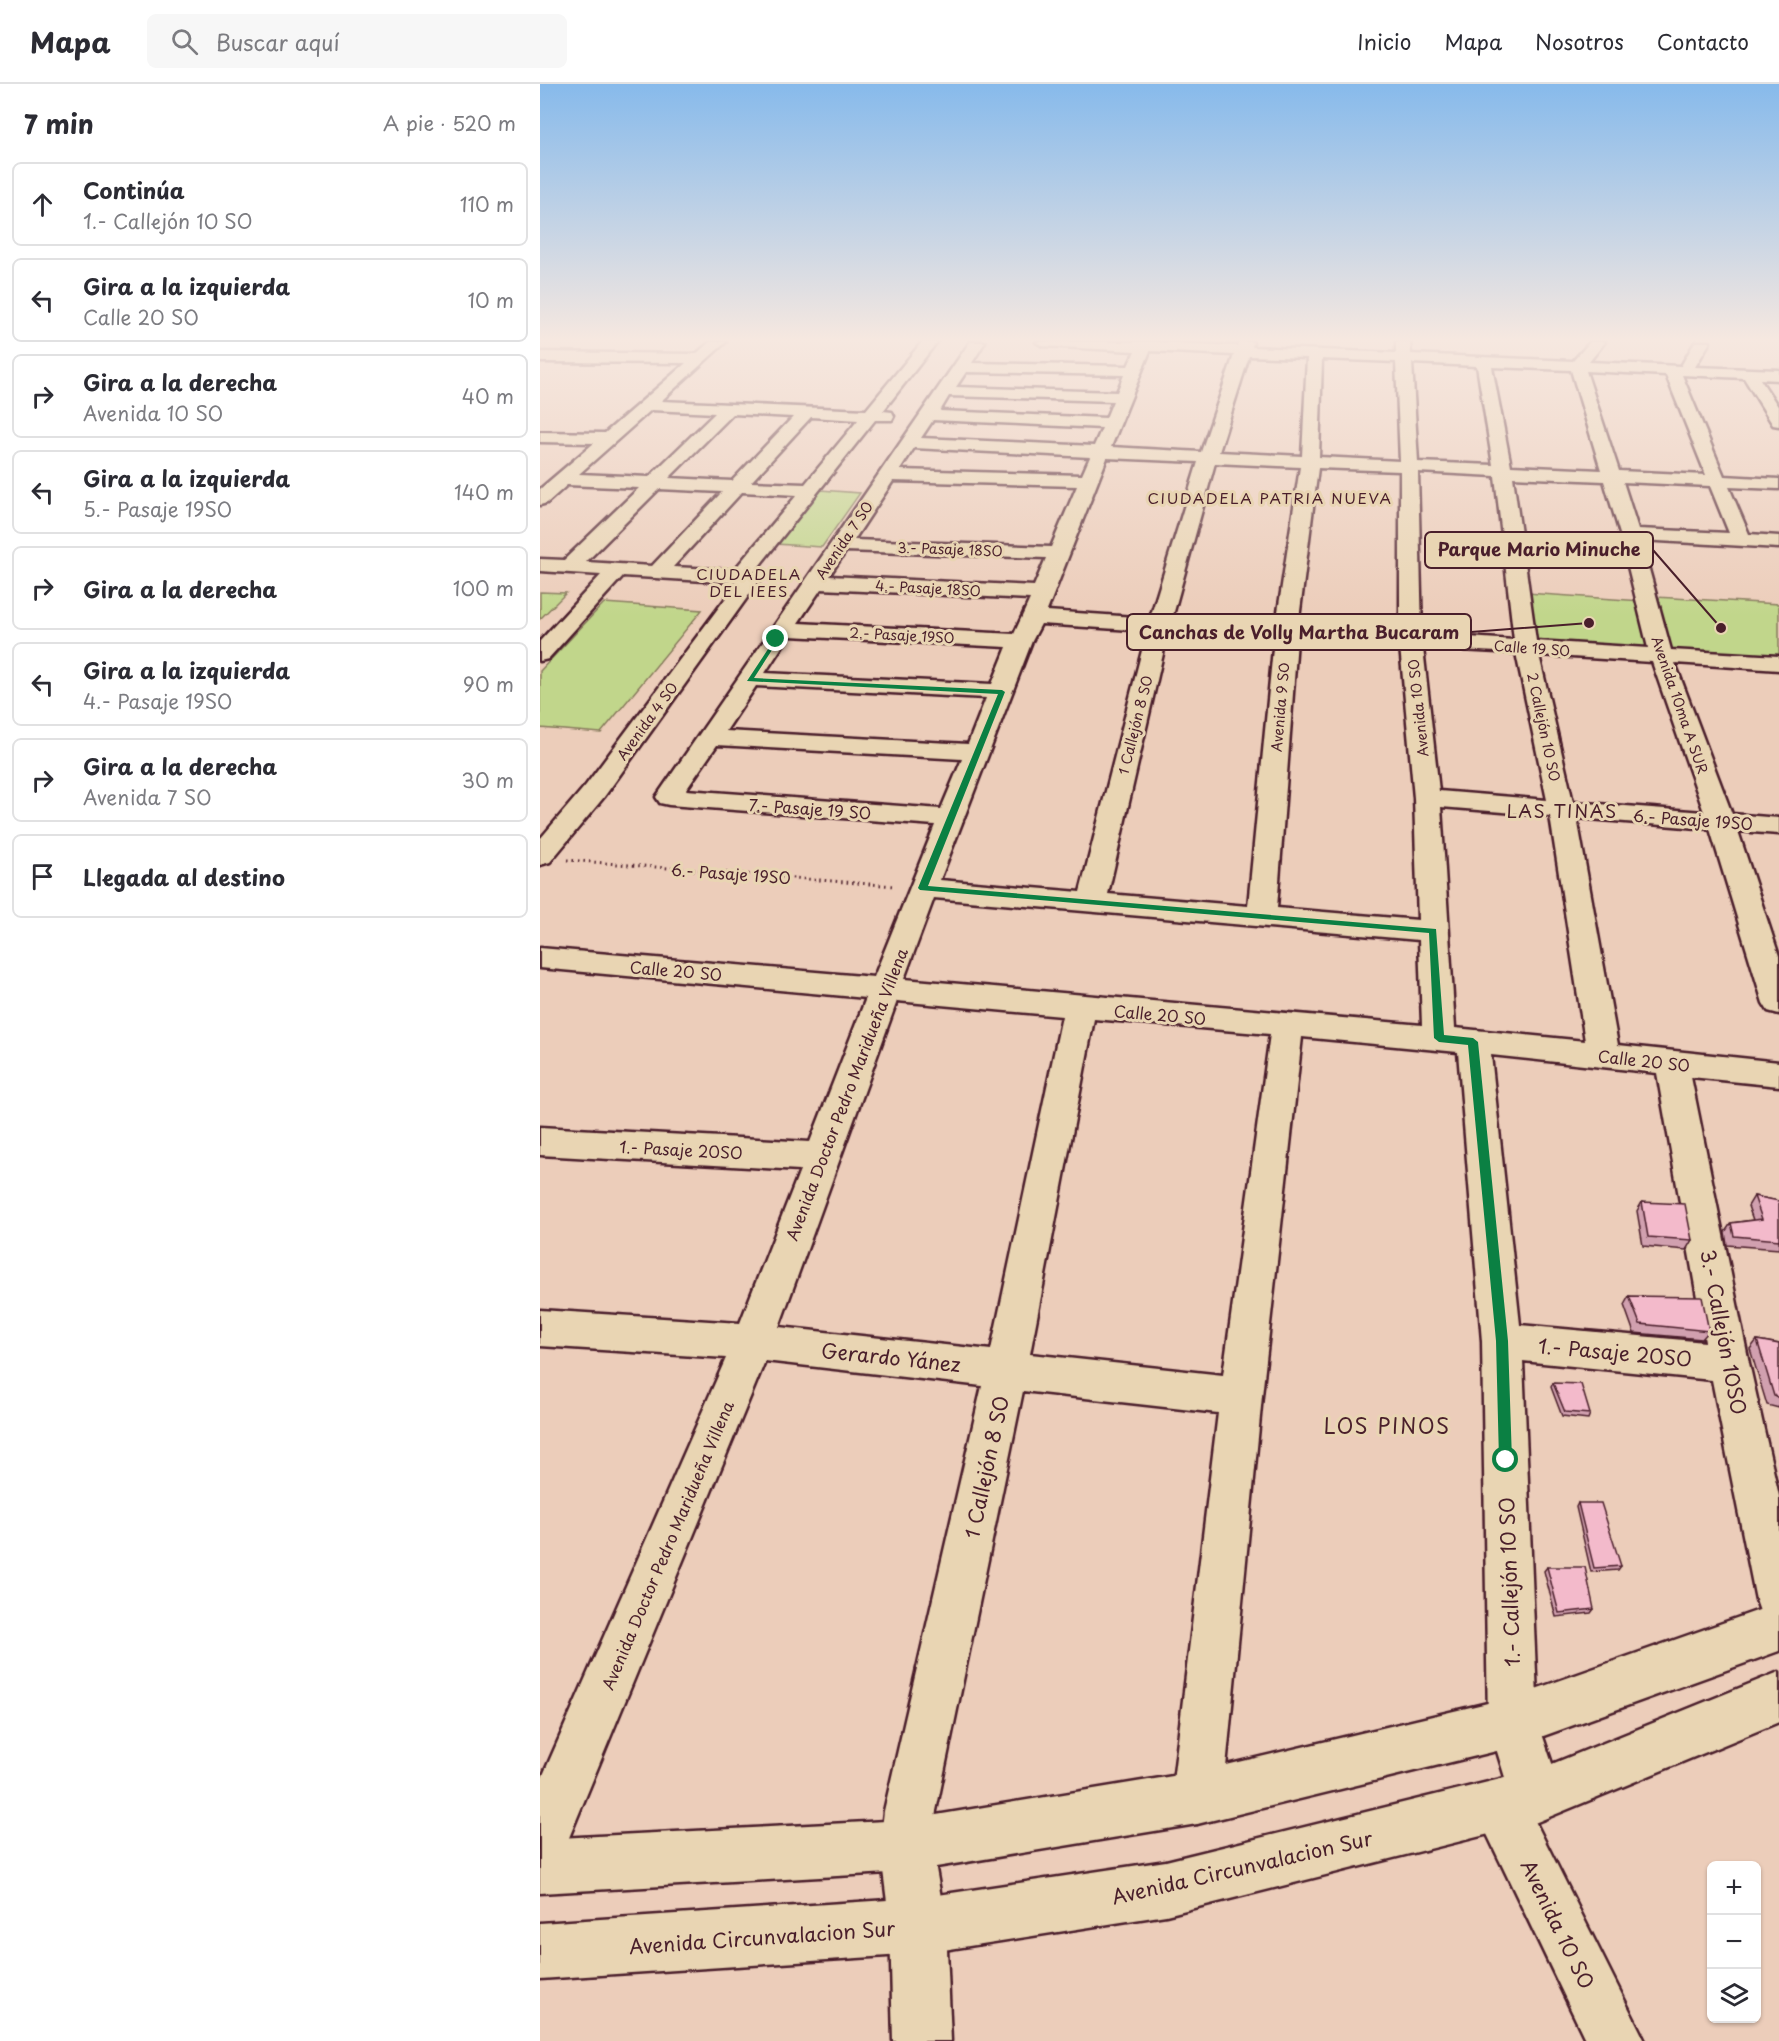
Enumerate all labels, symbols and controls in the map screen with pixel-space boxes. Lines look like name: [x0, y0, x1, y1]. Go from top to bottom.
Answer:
search box: [147, 14, 567, 68]
text: Mapa: [30, 20, 111, 63]
icon: search: [168, 25, 201, 58]
text: Buscar aquí: [216, 25, 340, 58]
text: Inicio: [1357, 25, 1411, 57]
text: Mapa: [1444, 25, 1502, 57]
text: Nosotros: [1535, 25, 1624, 57]
text: Contacto: [1657, 25, 1749, 57]
text: 7 min: [24, 104, 94, 143]
text: A pie · 520 m: [383, 108, 516, 138]
text: Continúa: [83, 173, 185, 206]
icon: ahead: [26, 188, 59, 221]
text: 110 m: [460, 189, 514, 219]
text: 1.- Callejón 10 SO: [83, 206, 252, 236]
text: Gira a la izquierda: [83, 269, 290, 302]
icon: left: [26, 284, 59, 317]
text: 10 m: [467, 285, 514, 315]
text: Calle 20 SO: [83, 302, 199, 332]
text: Gira a la derecha: [83, 365, 277, 398]
icon: right: [26, 380, 59, 413]
text: 40 m: [462, 381, 514, 411]
text: Avenida 10 SO: [83, 398, 223, 428]
text: Gira a la izquierda: [83, 461, 290, 494]
icon: left: [26, 476, 59, 509]
text: 140 m: [454, 477, 514, 507]
district label: CIUDADELA PATRIA NUEVA: [1148, 486, 1392, 509]
text: 5.- Pasaje 19SO: [83, 494, 232, 524]
street label: Avenida 7 SO: [810, 497, 878, 583]
callout: Parque Mario Minuche: [1425, 532, 1653, 568]
text: Parque Mario Minuche: [1437, 535, 1641, 562]
street label: 3.- Pasaje 18SO: [897, 537, 1003, 561]
district label: CIUDADELA DEL IEES: [696, 562, 802, 602]
icon: right: [26, 572, 59, 605]
text: Gira a la derecha: [83, 572, 277, 605]
text: 100 m: [453, 573, 514, 603]
street label: 4.- Pasaje 18SO: [875, 575, 981, 601]
callout: Canchas de Volly Martha Bucaram: [1127, 614, 1471, 650]
text: Canchas de Volly Martha Bucaram: [1139, 618, 1459, 645]
street label: 2.- Pasaje 19SO: [849, 622, 955, 648]
route end: [762, 625, 788, 651]
street label: Avenida 10ma A SUR: [1647, 633, 1713, 777]
street label: Calle 19 SO: [1493, 635, 1571, 661]
text: Gira a la izquierda: [83, 653, 290, 686]
street label: Avenida 10 SO: [1402, 658, 1434, 758]
street label: Avenida 9 SO: [1266, 661, 1294, 753]
icon: left: [26, 668, 59, 701]
text: 90 m: [463, 669, 514, 699]
street label: 2 Callejón 10 SO: [1522, 671, 1566, 783]
street label: 1 Callejón 8 SO: [1113, 673, 1157, 777]
street label: Avenida 4 SO: [611, 678, 683, 764]
text: 4.- Pasaje 19SO: [83, 686, 233, 716]
text: Gira a la derecha: [83, 749, 277, 782]
icon: right: [26, 764, 59, 797]
text: 30 m: [461, 765, 514, 795]
text: Avenida 7 SO: [83, 782, 212, 812]
street label: 7.- Pasaje 19 SO: [748, 792, 872, 824]
district label: LAS TINAS: [1506, 797, 1618, 824]
street label: 6.- Pasaje 19SO: [1632, 803, 1754, 835]
street label: 6.- Pasaje 19SO: [670, 857, 792, 889]
icon: arrive: [26, 860, 59, 893]
text: Llegada al destino: [83, 860, 285, 893]
street label: Avenida Doctor Pedro Maridueña Villena: [779, 944, 913, 1244]
street label: Calle 20 SO: [629, 954, 723, 986]
street label: Calle 20 SO: [1113, 998, 1207, 1030]
street label: Calle 20 SO: [1597, 1043, 1691, 1077]
street label: 1.- Pasaje 20SO: [619, 1134, 743, 1164]
street label: 3.- Callejón 10SO: [1693, 1247, 1755, 1417]
street label: 1.- Pasaje 20SO: [1537, 1330, 1693, 1374]
street label: Gerardo Yánez: [820, 1335, 962, 1379]
street label: 1 Callejón 8 SO: [956, 1393, 1016, 1541]
street label: Avenida Doctor Pedro Maridueña Villena: [595, 1397, 739, 1693]
district label: LOS PINOS: [1323, 1409, 1451, 1441]
route start: [1492, 1446, 1518, 1472]
street label: 1.- Callejón 10 SO: [1491, 1497, 1527, 1667]
street label: Avenida Circunvalacion Sur: [1109, 1822, 1376, 1912]
street label: Avenida 10 SO: [1514, 1854, 1602, 1994]
map controls: [1707, 1861, 1761, 2023]
button: +: [1707, 1861, 1761, 1915]
street label: Avenida Circunvalacion Sur: [628, 1913, 897, 1961]
button: −: [1707, 1915, 1761, 1969]
button: layers: [1707, 1969, 1761, 2023]

